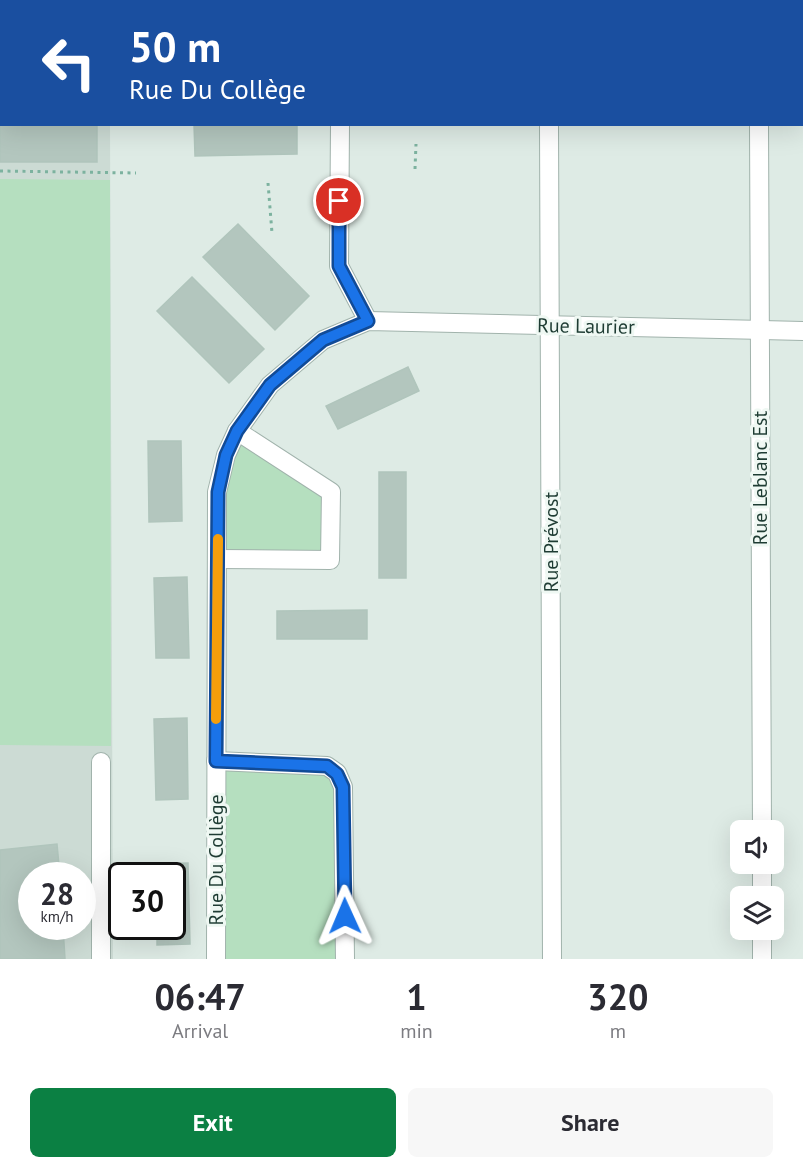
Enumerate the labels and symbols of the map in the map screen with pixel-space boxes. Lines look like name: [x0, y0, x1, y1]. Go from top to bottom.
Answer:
pin: [313, 175, 364, 226]
street label: Rue Laurier: [537, 312, 635, 340]
street label: Rue Leblanc Est: [747, 410, 773, 545]
street label: Rue Prévost: [538, 492, 564, 592]
street label: Rue Du Collège: [203, 794, 229, 926]
speed limit sign: 30: [108, 862, 186, 940]
position arrow: [313, 884, 377, 948]

